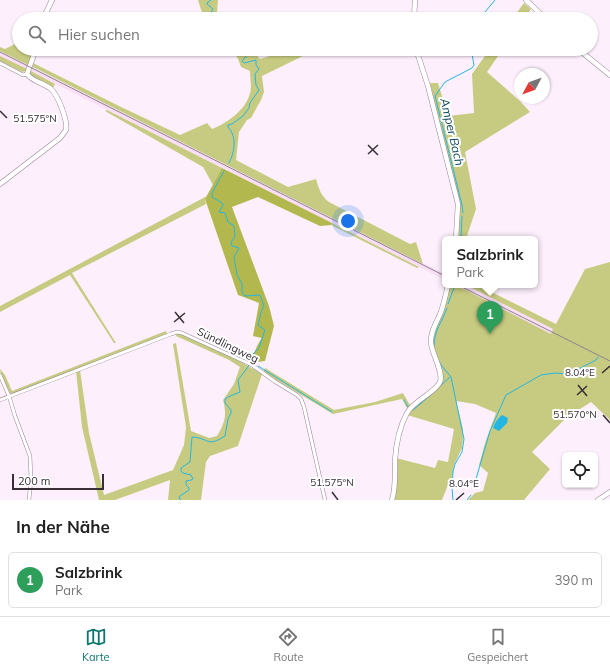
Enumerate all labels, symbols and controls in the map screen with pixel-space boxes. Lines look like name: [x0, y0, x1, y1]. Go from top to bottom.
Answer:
search box: [12, 12, 598, 56]
icon: search: [26, 23, 48, 45]
text: Hier suchen: [58, 25, 140, 44]
north arrow: [514, 68, 550, 104]
water label: Amper Bach: [437, 96, 468, 167]
text: 51.575°N: [13, 112, 57, 125]
your location: [338, 211, 358, 231]
popup: [442, 236, 538, 288]
text: Salzbrink: [456, 245, 524, 264]
text: Park: [456, 264, 484, 280]
pin: 1: [477, 301, 503, 334]
street label: Sündlingweg: [195, 324, 261, 366]
text: 8.04°E: [565, 366, 595, 379]
text: 51.570°N: [553, 408, 597, 421]
map controls: [562, 452, 598, 488]
button: locate: [562, 452, 598, 488]
scale bar: [12, 472, 104, 491]
text: 200 m: [18, 474, 50, 488]
text: 51.575°N: [310, 476, 354, 489]
text: 8.04°E: [449, 477, 479, 490]
text: In der Nähe: [16, 516, 110, 537]
text: Salzbrink: [55, 563, 122, 582]
text: 1: [26, 572, 34, 588]
text: 390 m: [555, 572, 593, 588]
text: Park: [55, 582, 82, 598]
tab: Karte: [82, 626, 110, 664]
tab: Route: [274, 626, 303, 664]
tab: Gespeichert: [467, 626, 528, 664]

